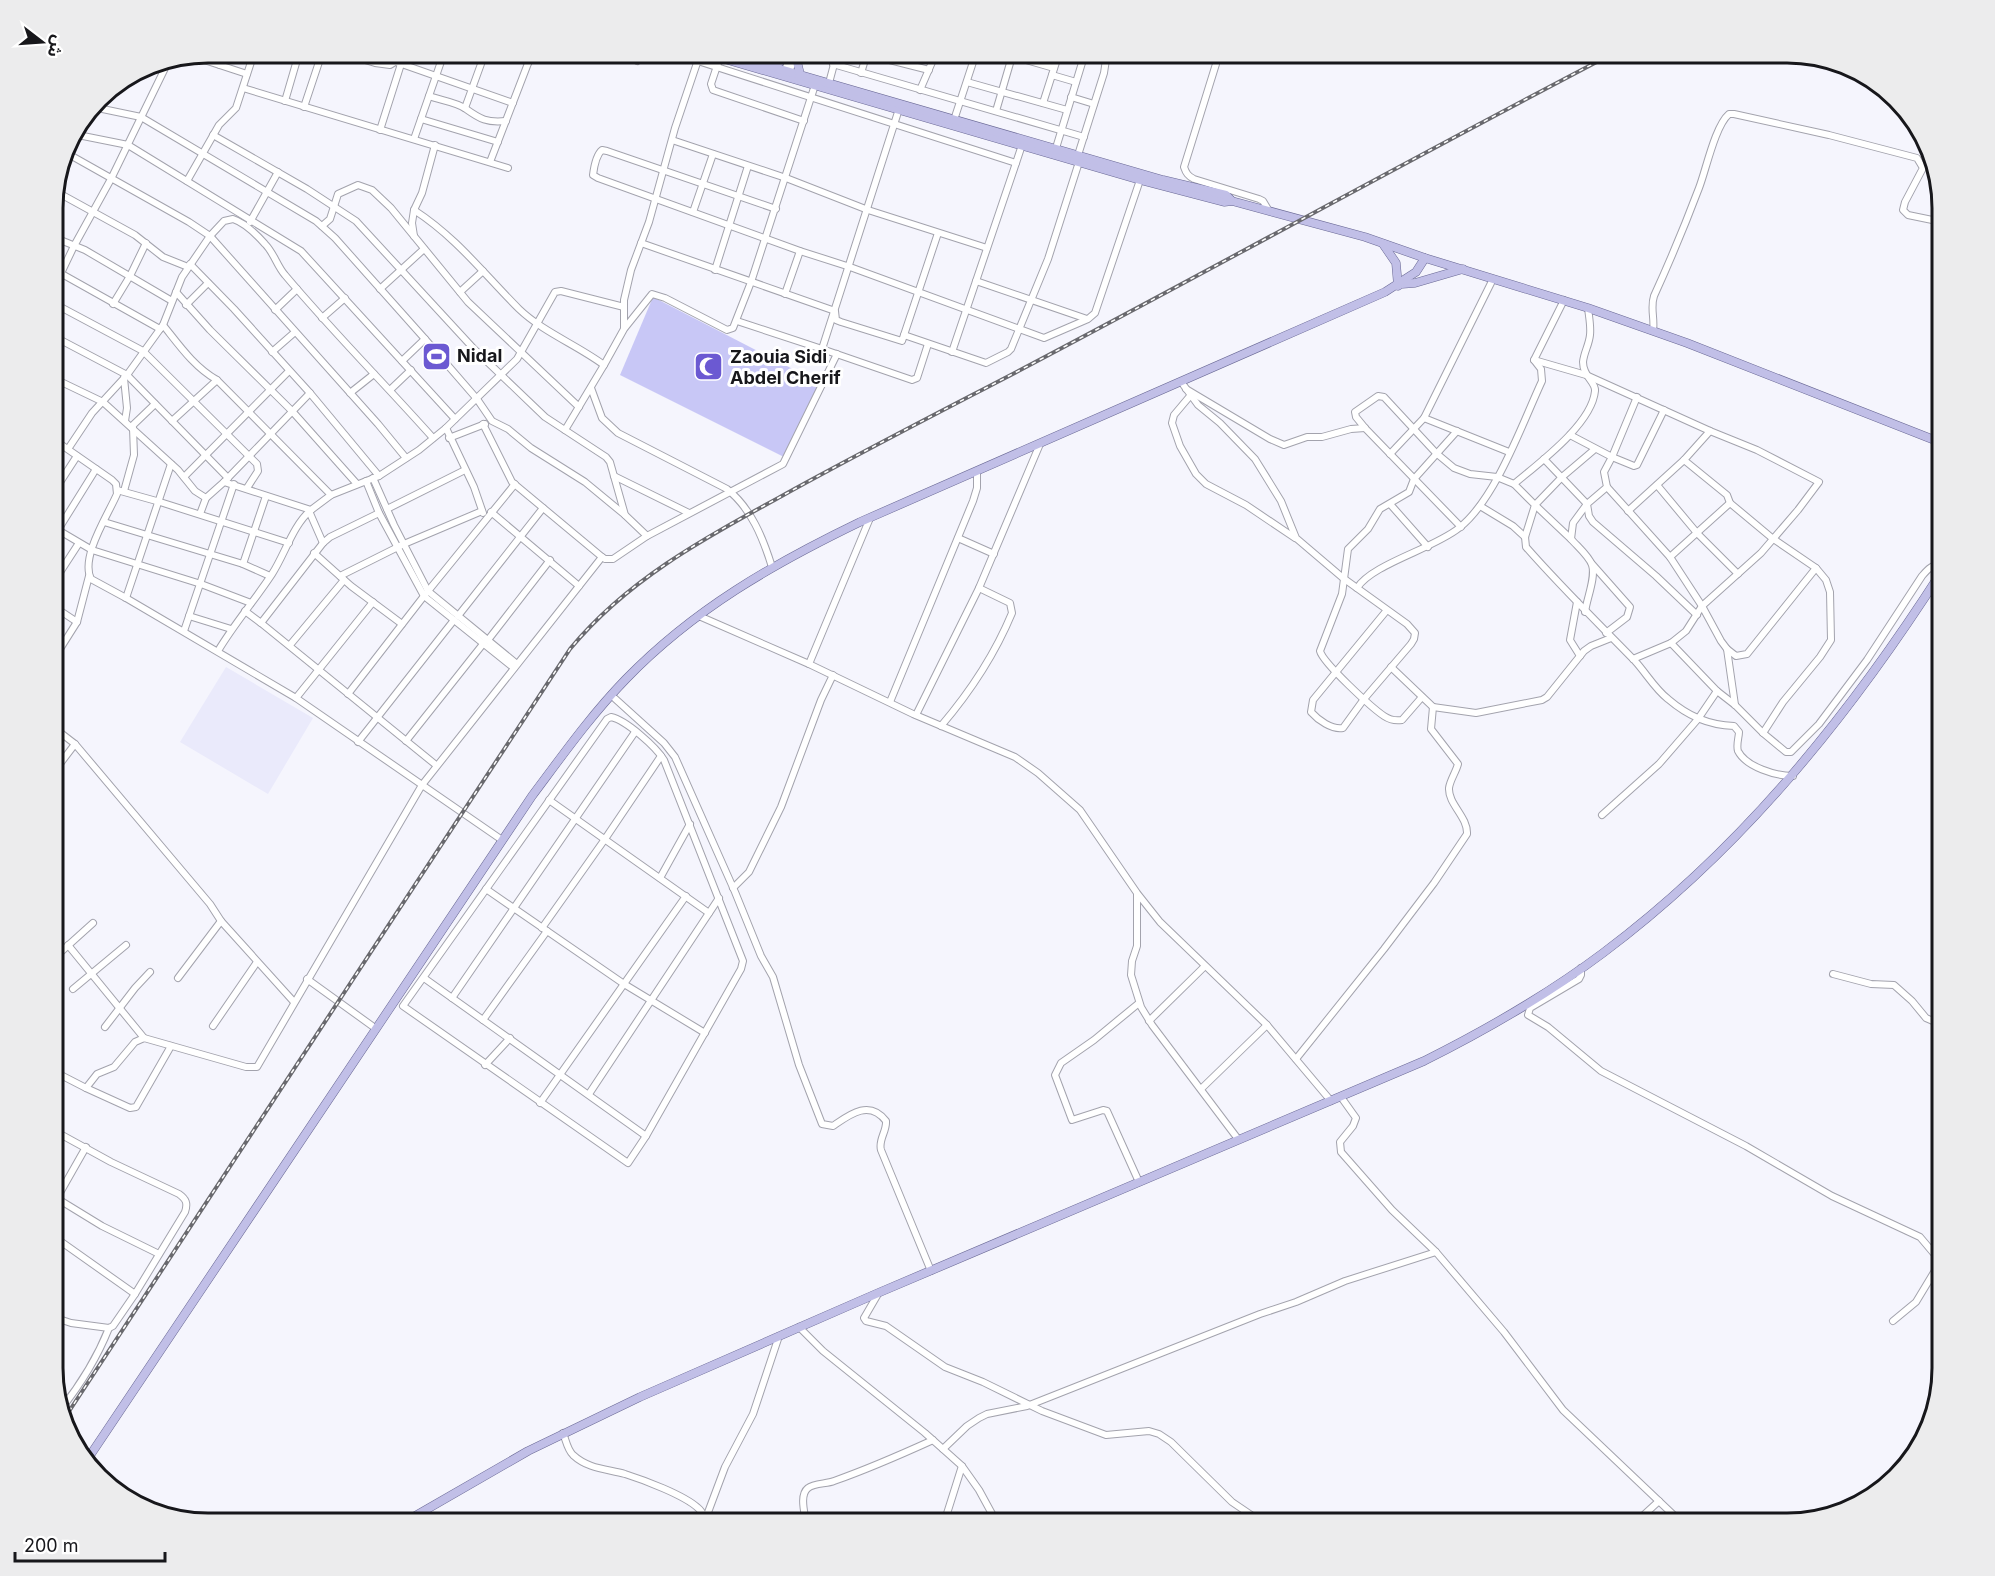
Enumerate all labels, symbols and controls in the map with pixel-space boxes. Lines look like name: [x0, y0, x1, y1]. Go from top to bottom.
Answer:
north arrow: [12, 12, 72, 72]
text: ش: [44, 33, 69, 60]
sports icon: Nidal: [420, 340, 452, 372]
place label: Nidal: [457, 345, 502, 366]
place label: Zaouia Sidi Abdel Cherif: [730, 346, 841, 388]
mosque icon: Zaouia Sidi Abdel Cherif: [693, 351, 725, 383]
scale bar: [15, 1525, 165, 1563]
text: 200 m: [24, 1535, 79, 1556]

